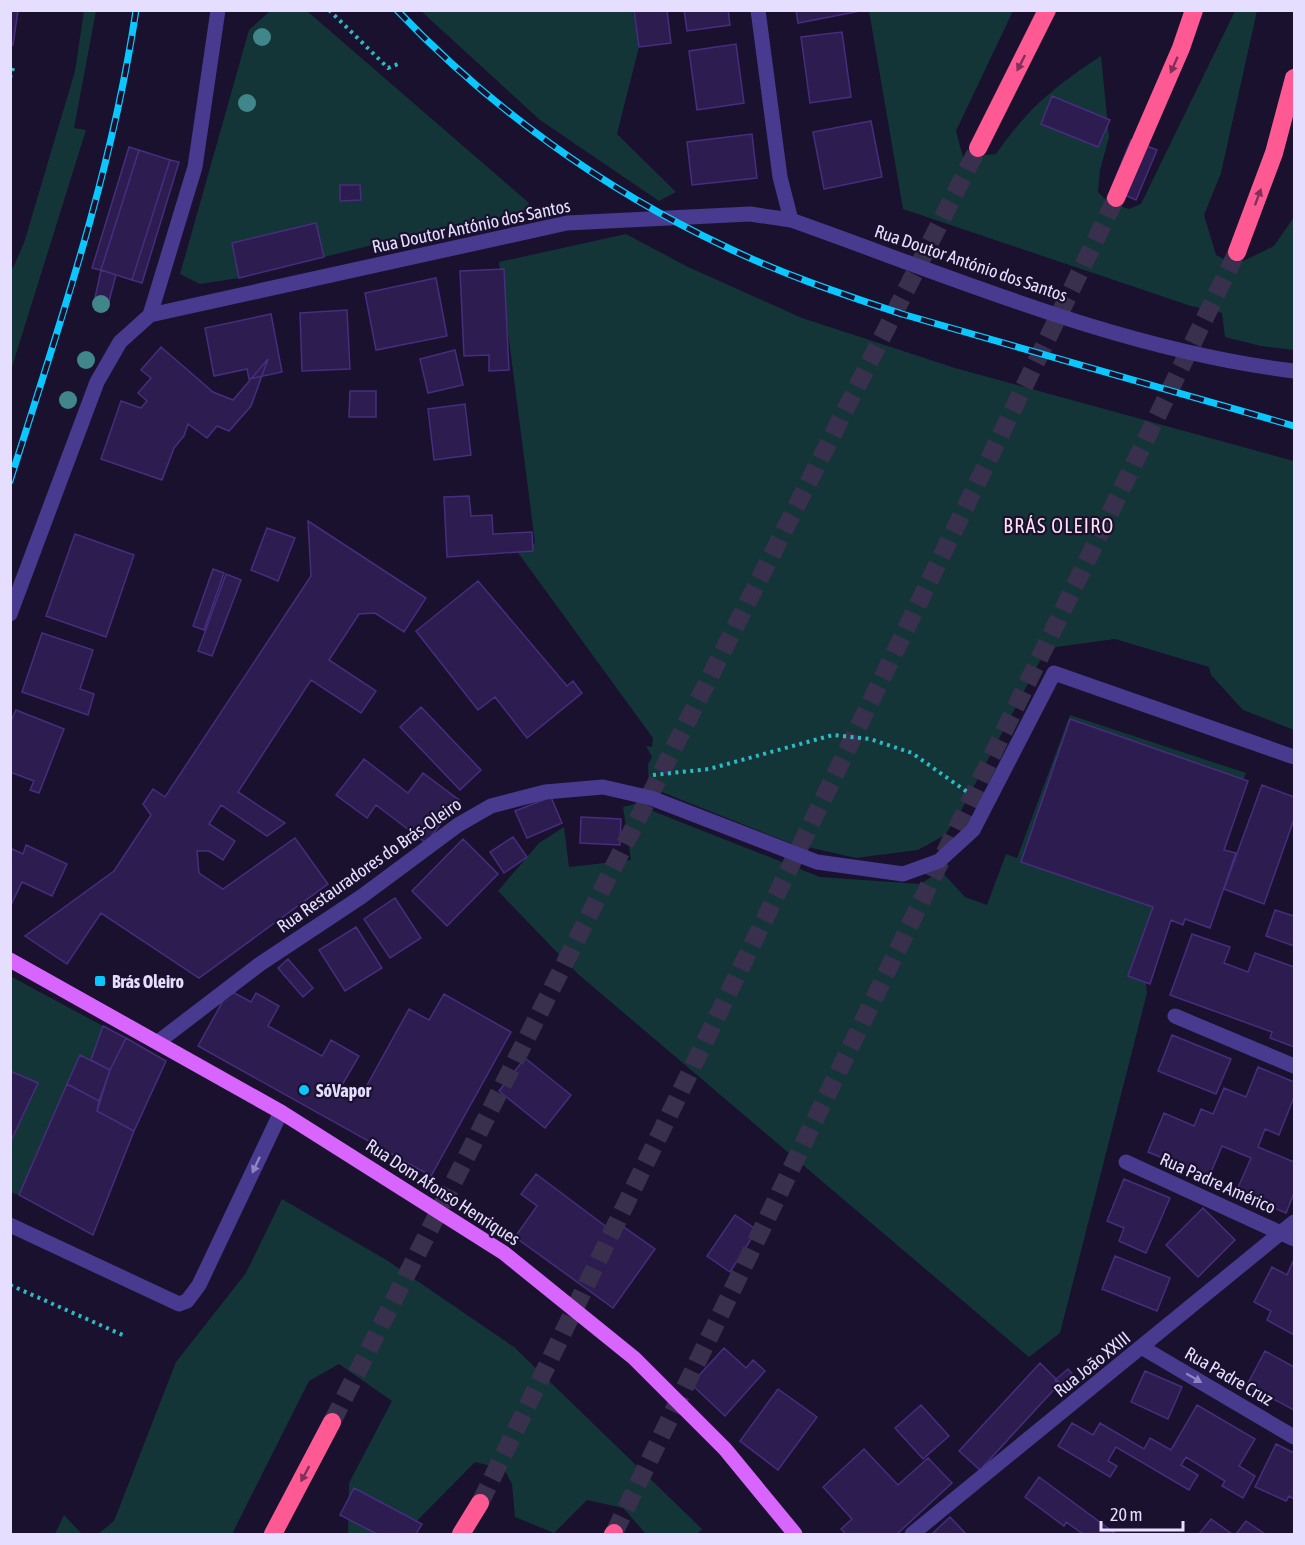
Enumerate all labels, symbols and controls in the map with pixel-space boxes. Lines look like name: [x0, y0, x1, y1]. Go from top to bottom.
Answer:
one-way arrow: [1016, 54, 1025, 71]
one-way arrow: [1169, 57, 1179, 75]
one-way arrow: [1253, 188, 1263, 206]
street label: Rua Doutor António dos Santos: [370, 195, 572, 257]
street label: Rua Doutor António dos Santos: [872, 220, 1070, 306]
district label: BRÁS OLEIRO: [1003, 514, 1115, 537]
street label: Rua Restauradores do Brás-Oleiro: [273, 793, 465, 937]
place label: Brás Oleiro: [112, 971, 184, 992]
marker: Brás Oleiro: [93, 974, 107, 988]
place label: SóVapor: [316, 1080, 372, 1101]
marker: SóVapor: [297, 1083, 311, 1097]
street label: Rua Dom Afonso Henriques: [362, 1134, 524, 1250]
street label: Rua Padre Américo: [1157, 1148, 1279, 1218]
one-way arrow: [252, 1157, 261, 1174]
street label: Rua João XXIII: [1050, 1327, 1134, 1401]
street label: Rua Padre Cruz: [1181, 1342, 1277, 1410]
one-way arrow: [1185, 1373, 1202, 1383]
one-way arrow: [300, 1465, 310, 1482]
scale bar: [1101, 1494, 1184, 1532]
text: 20 m: [1110, 1504, 1142, 1525]

